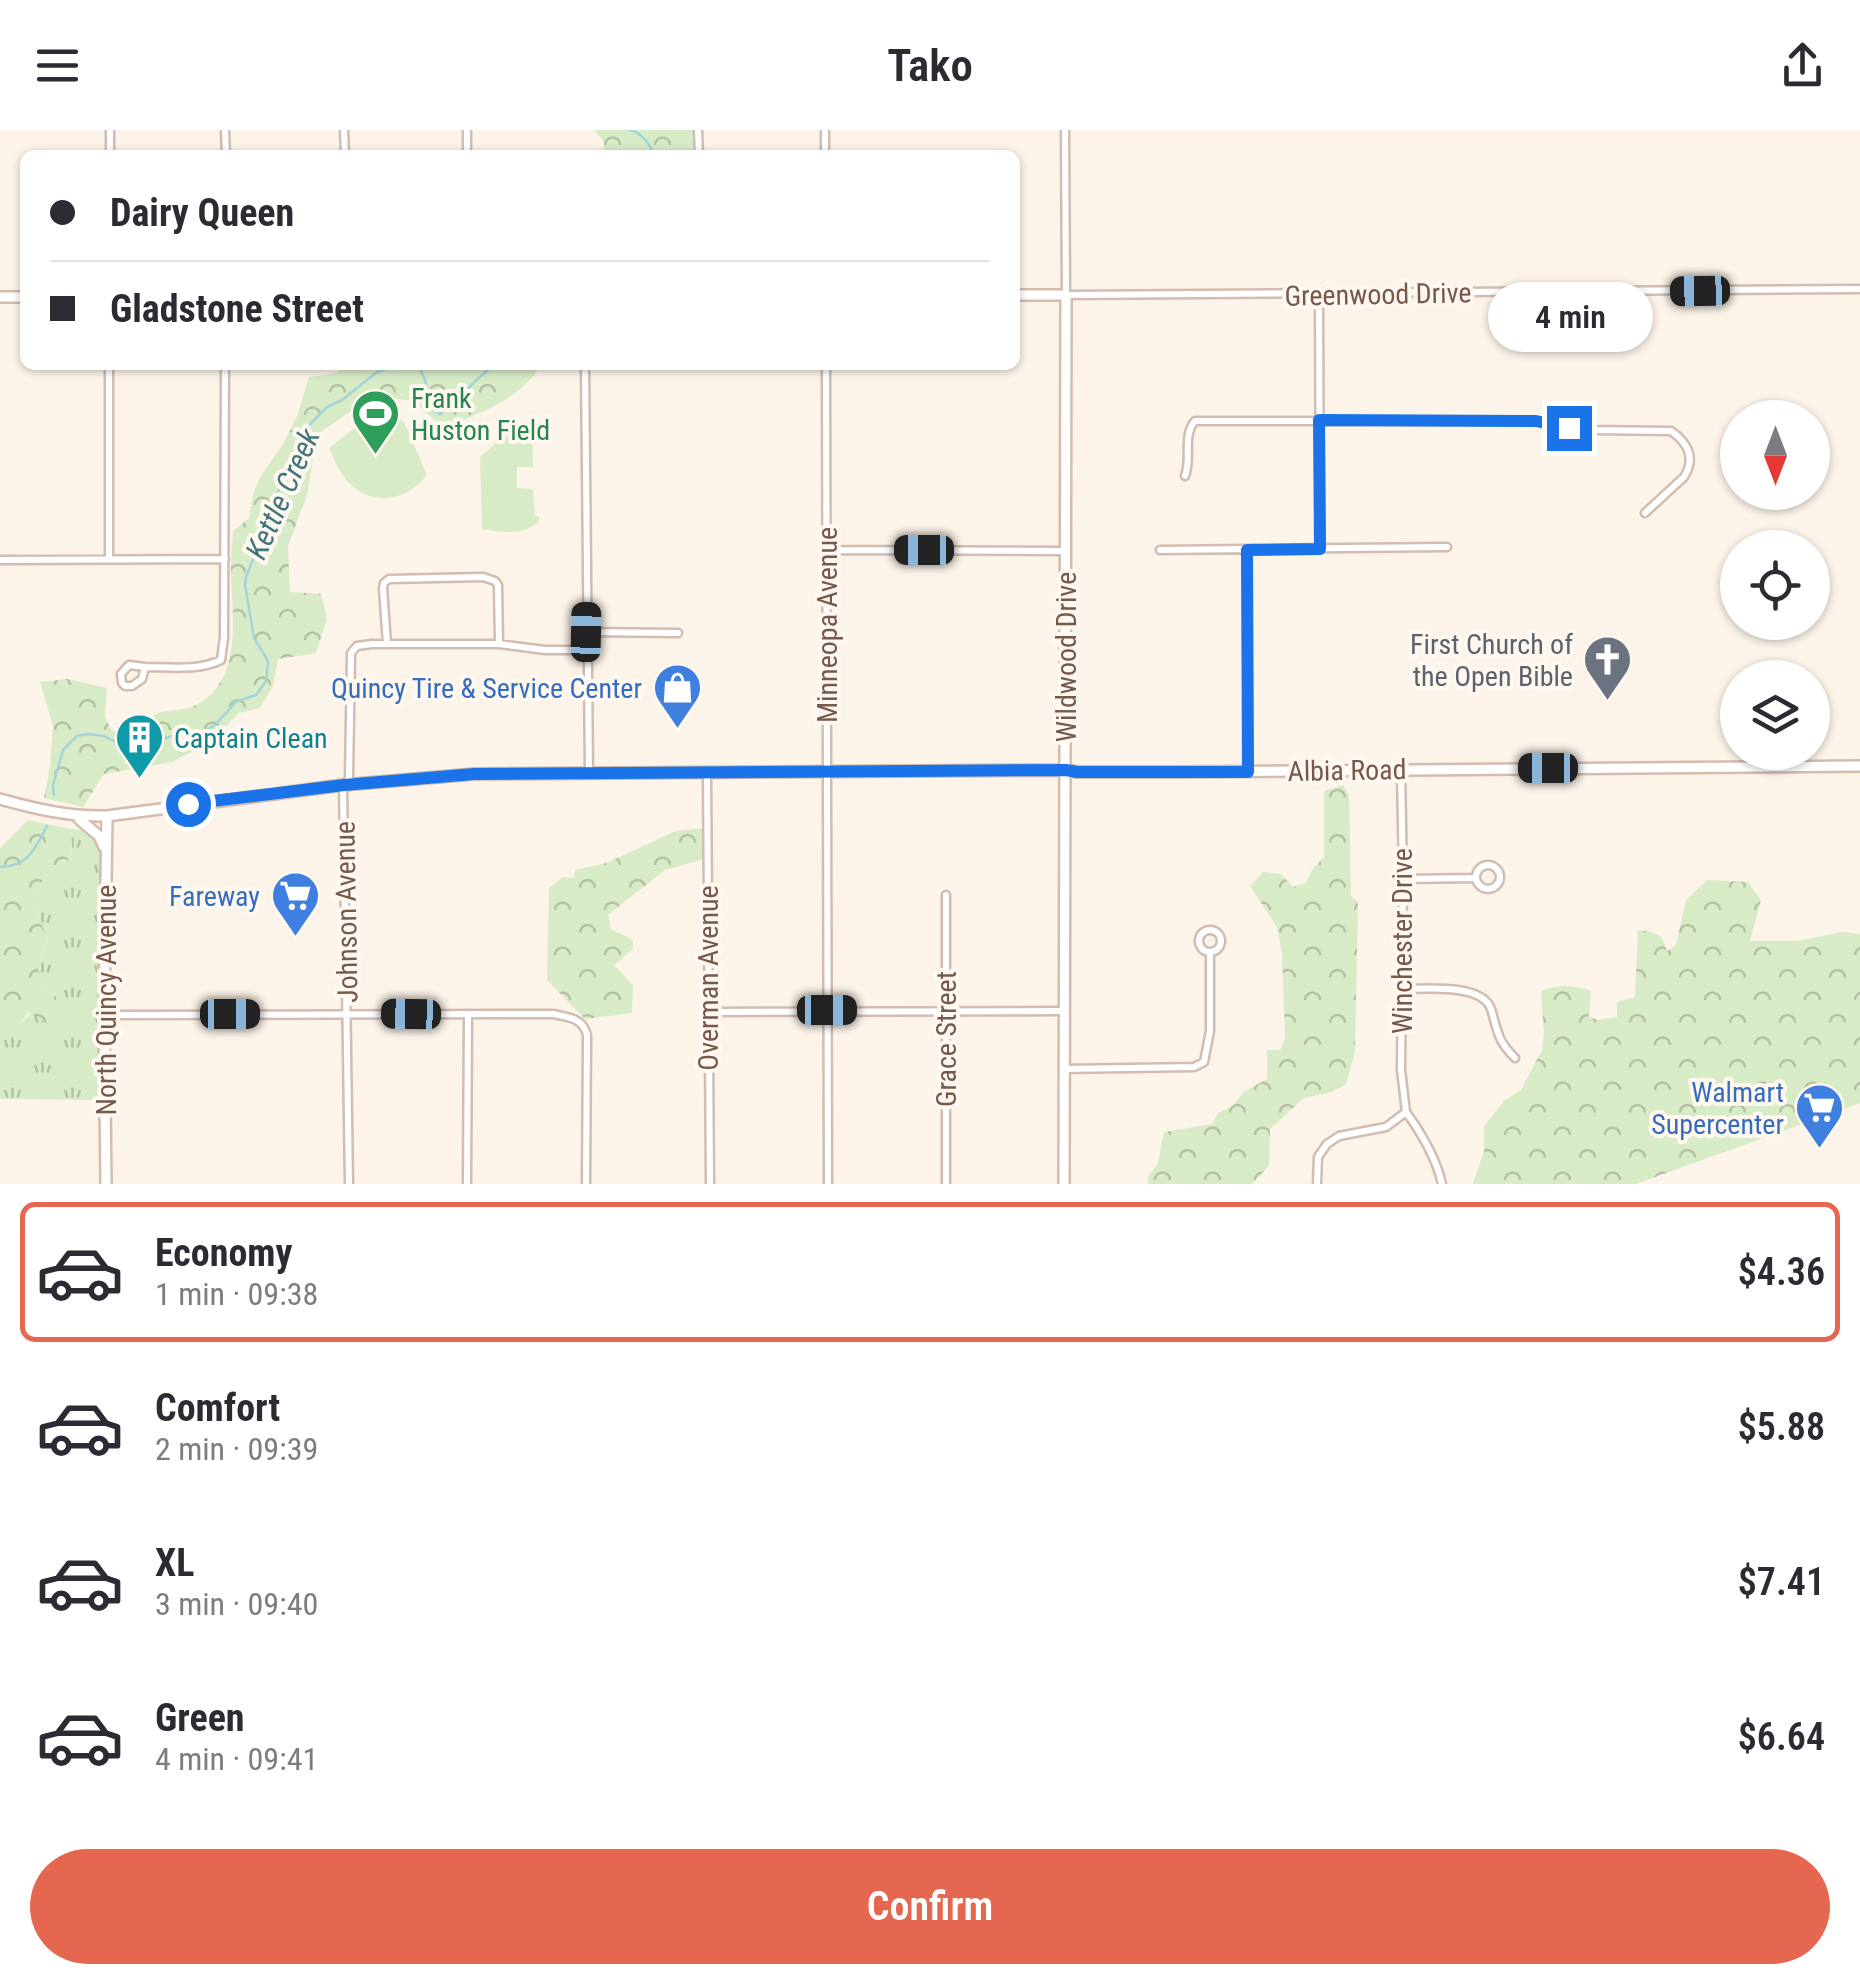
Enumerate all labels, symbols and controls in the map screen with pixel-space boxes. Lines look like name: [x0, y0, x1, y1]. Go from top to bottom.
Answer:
icon: menu: [30, 38, 85, 93]
icon: share: [1775, 38, 1830, 93]
text: Tako: [887, 39, 973, 92]
text: Dairy Queen: [110, 191, 294, 235]
car: [1670, 275, 1730, 307]
street label: Greenwood Drive: [1284, 276, 1472, 313]
callout: 4 min: [1486, 283, 1652, 353]
text: Gladstone Street: [110, 287, 364, 331]
text: 4 min: [1535, 298, 1606, 336]
place label: Frank Huston Field: [411, 382, 550, 447]
sports icon: Frank Huston Field: [350, 388, 402, 456]
north arrow: [1720, 400, 1830, 510]
map controls: [1720, 400, 1830, 770]
route end: [1547, 406, 1592, 451]
water label: Kettle Creek: [238, 422, 327, 564]
street label: Minneopa Avenue: [811, 527, 844, 723]
button: locate: [1720, 530, 1830, 640]
car: [894, 535, 954, 565]
street label: Wildwood Drive: [1050, 572, 1083, 742]
car: [570, 602, 602, 662]
place label: First Church of the Open Bible: [1410, 628, 1573, 693]
church icon: First Church of the Open Bible: [1582, 634, 1634, 702]
button: layers: [1720, 660, 1830, 770]
shop icon: Quincy Tire & Service Center: [651, 662, 703, 730]
place label: Quincy Tire & Service Center: [331, 672, 642, 705]
building icon: Captain Clean: [113, 712, 165, 780]
place label: Captain Clean: [174, 722, 328, 755]
street label: Albia Road: [1287, 753, 1407, 788]
car: [1518, 753, 1578, 783]
route start: [166, 782, 211, 827]
street label: Johnson Avenue: [328, 821, 365, 1003]
street label: Winchester Drive: [1386, 848, 1419, 1034]
supermarket icon: Fareway: [269, 870, 321, 938]
place label: Fareway: [169, 880, 260, 913]
street label: North Quincy Avenue: [90, 885, 123, 1115]
street label: Overman Avenue: [692, 885, 725, 1071]
street label: Grace Street: [930, 971, 963, 1107]
car: [797, 995, 857, 1025]
car: [381, 998, 441, 1030]
car: [200, 999, 260, 1029]
place label: Walmart Supercenter: [1651, 1076, 1784, 1141]
supermarket icon: Walmart Supercenter: [1793, 1082, 1845, 1150]
icon: car: [35, 1227, 125, 1317]
text: Economy: [155, 1231, 292, 1275]
text: $4.36: [1738, 1250, 1825, 1294]
text: 1 min · 09:38: [155, 1275, 318, 1313]
icon: car: [35, 1382, 125, 1472]
text: Comfort: [155, 1386, 280, 1430]
text: $5.88: [1738, 1405, 1825, 1449]
text: 2 min · 09:39: [155, 1430, 318, 1468]
icon: car: [35, 1537, 125, 1627]
text: XL: [155, 1541, 194, 1585]
text: $7.41: [1738, 1560, 1825, 1604]
text: 3 min · 09:40: [155, 1585, 318, 1623]
icon: car: [35, 1692, 125, 1782]
text: Green: [155, 1696, 245, 1740]
text: $6.64: [1738, 1715, 1825, 1759]
text: 4 min · 09:41: [155, 1740, 318, 1778]
button: Confirm: [30, 1849, 1830, 1964]

